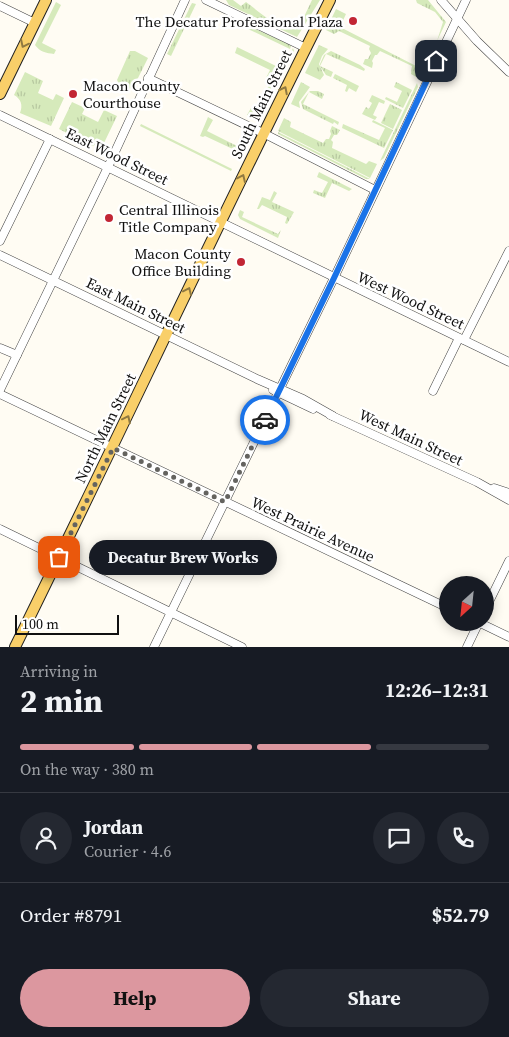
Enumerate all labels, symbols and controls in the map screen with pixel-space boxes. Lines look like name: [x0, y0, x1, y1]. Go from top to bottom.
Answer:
place label: The Decatur Professional Plaza: [136, 11, 343, 32]
marker: The Decatur Professional Plaza: [347, 15, 359, 27]
one-way arrow: [20, 39, 31, 48]
pin: [415, 40, 457, 82]
street label: South Main Street: [226, 46, 296, 162]
icon: home: [422, 47, 450, 75]
place label: Macon County Courthouse: [83, 75, 180, 113]
one-way arrow: [278, 87, 288, 96]
marker: Macon County Courthouse: [67, 88, 79, 100]
street label: East Wood Street: [62, 122, 172, 190]
one-way arrow: [236, 174, 246, 183]
place label: Central Illinois Title Company: [119, 199, 219, 237]
marker: Central Illinois Title Company: [103, 212, 115, 224]
place label: Macon County Office Building: [132, 243, 231, 281]
marker: Macon County Office Building: [235, 256, 247, 268]
street label: West Wood Street: [354, 266, 468, 334]
street label: East Main Street: [83, 272, 189, 338]
one-way arrow: [182, 288, 192, 297]
street label: North Main Street: [69, 369, 141, 486]
courier: [240, 395, 290, 445]
street label: West Main Street: [356, 404, 467, 470]
icon: car: [251, 406, 279, 434]
one-way arrow: [120, 415, 131, 424]
street label: West Prairie Avenue: [248, 491, 379, 567]
pin: [38, 536, 80, 578]
callout: Decatur Brew Works: [89, 540, 276, 574]
icon: bag: [45, 543, 73, 571]
text: Decatur Brew Works: [107, 546, 259, 568]
north arrow: [439, 576, 494, 631]
map controls: [439, 576, 494, 631]
scale bar: [15, 612, 119, 635]
text: 100 m: [22, 614, 59, 634]
text: Arriving in: [20, 660, 98, 682]
text: 12:26–12:31: [385, 677, 489, 703]
text: 2 min: [20, 679, 103, 723]
text: On the way · 380 m: [20, 758, 154, 780]
button: person: [20, 812, 72, 864]
button: chat: [373, 812, 425, 864]
button: phone: [437, 812, 489, 864]
text: Jordan: [84, 814, 143, 840]
text: Courier · 4.6: [84, 840, 172, 862]
text: Order #8791: [20, 902, 122, 928]
text: $52.79: [432, 902, 489, 928]
button: Help: [20, 969, 250, 1027]
button: Share: [260, 969, 489, 1027]

